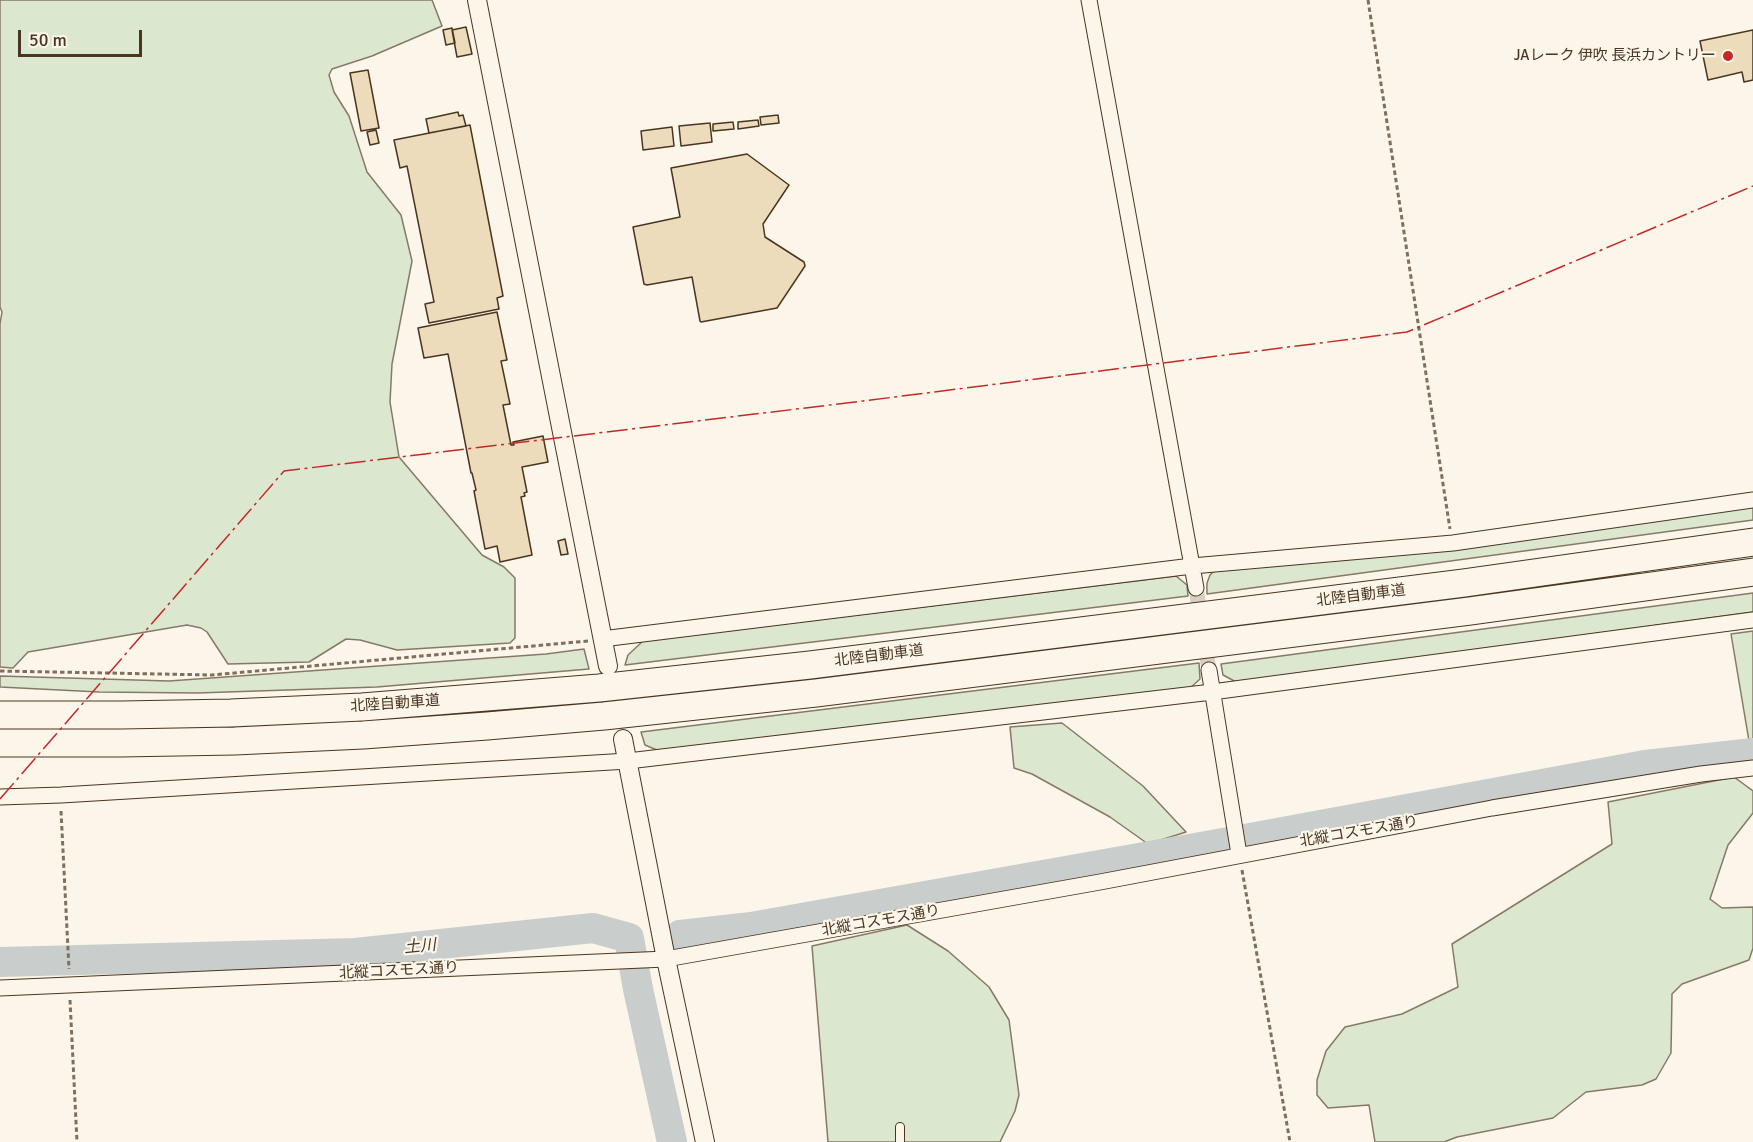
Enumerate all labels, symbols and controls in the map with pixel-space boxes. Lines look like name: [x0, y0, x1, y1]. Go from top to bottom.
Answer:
scale bar: [21, 18, 146, 56]
text: 50 m: [29, 29, 67, 51]
place label: JAレーク 伊吹 長浜カントリー: [1514, 47, 1716, 65]
marker: JAレーク 伊吹 長浜カントリー: [1721, 49, 1735, 63]
street label: 北陸自動車道: [1315, 582, 1407, 610]
street label: 北陸自動車道: [833, 642, 925, 670]
street label: 北陸自動車道: [349, 692, 441, 716]
street label: 北縦コスモス通り: [1298, 813, 1420, 851]
street label: 北縦コスモス通り: [820, 902, 942, 940]
water label: 土川: [403, 936, 437, 958]
street label: 北縦コスモス通り: [339, 959, 459, 983]

